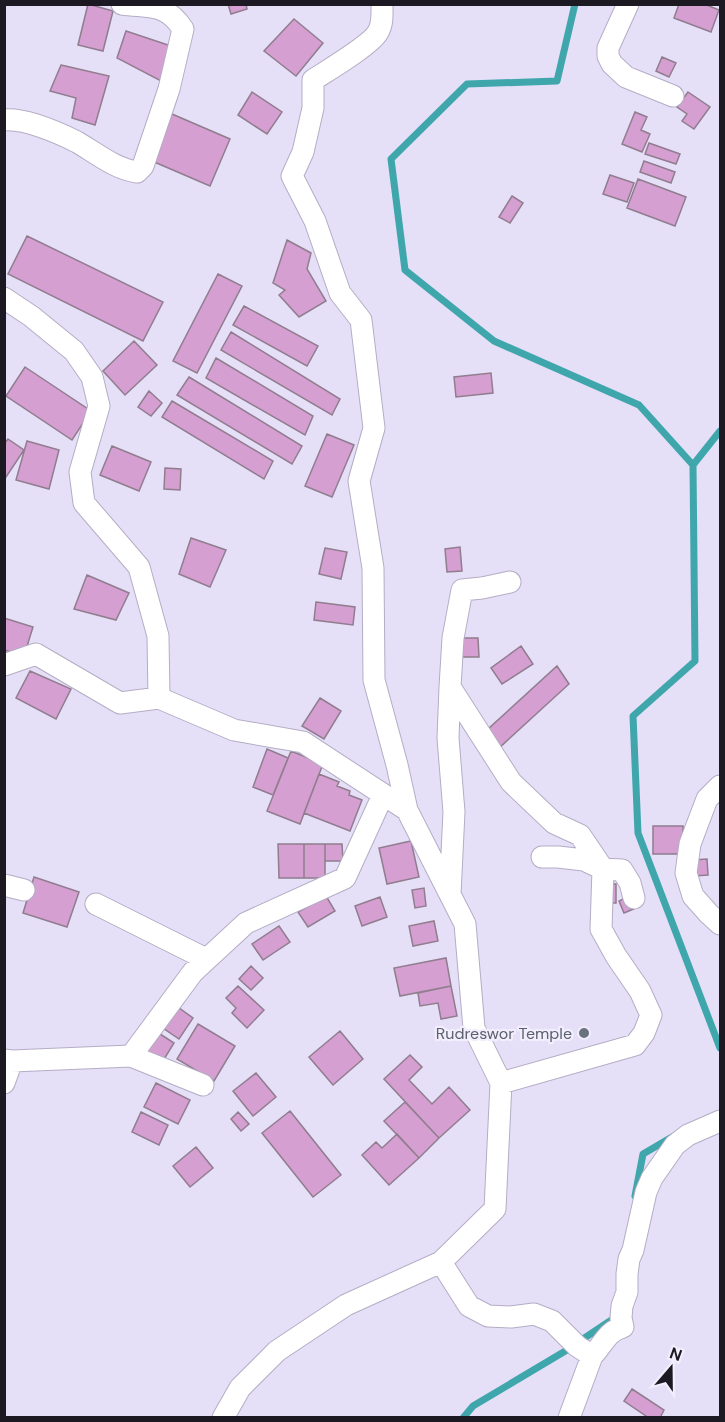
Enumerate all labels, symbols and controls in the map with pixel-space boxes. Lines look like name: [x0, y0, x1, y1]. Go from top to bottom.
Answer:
place label: Rudreswor Temple: [436, 1023, 572, 1044]
marker: Rudreswor Temple: [577, 1026, 591, 1040]
north arrow: [641, 1338, 701, 1398]
text: N: [667, 1343, 685, 1366]

